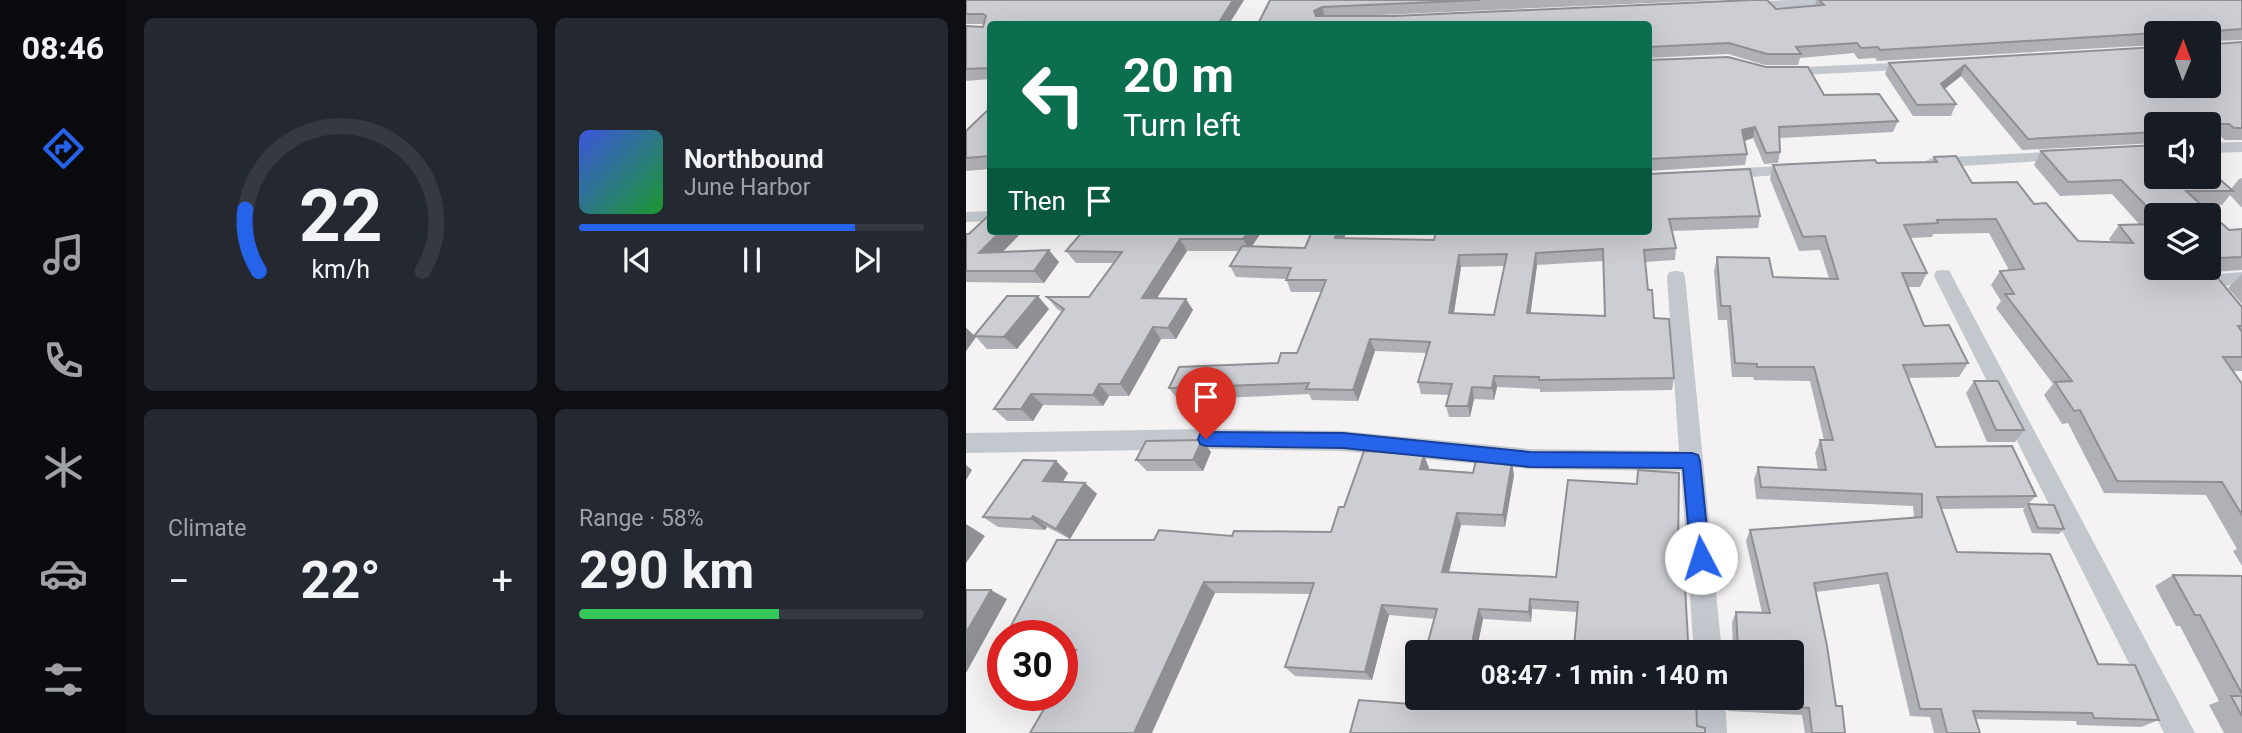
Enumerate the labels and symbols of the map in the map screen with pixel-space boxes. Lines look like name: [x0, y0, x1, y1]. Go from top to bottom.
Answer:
north arrow: [2144, 21, 2221, 98]
pin: [1176, 367, 1236, 439]
position arrow: [1664, 521, 1738, 595]
speed limit sign: 30: [987, 620, 1078, 711]

